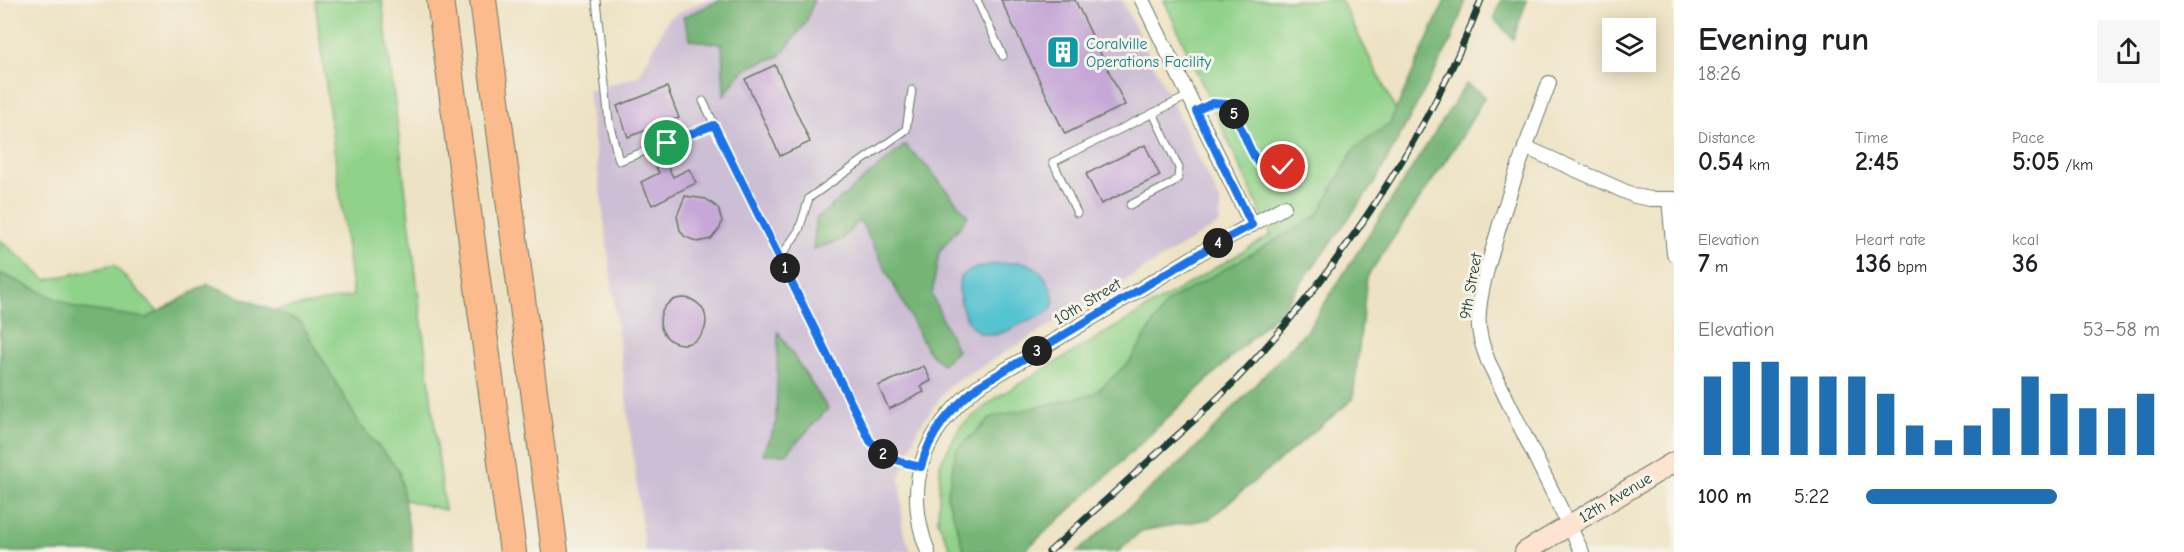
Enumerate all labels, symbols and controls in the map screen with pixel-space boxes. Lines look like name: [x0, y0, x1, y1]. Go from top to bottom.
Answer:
map controls: [1602, 18, 1656, 72]
button: layers: [1602, 18, 1656, 72]
text: Evening run: [1698, 20, 1869, 58]
button: share: [2097, 20, 2160, 83]
building icon: Coralville Operations Facility: [1045, 34, 1081, 70]
place label: Coralville Operations Facility: [1086, 35, 1212, 71]
text: 18:26: [1698, 62, 1741, 85]
pin: 5: [1219, 99, 1249, 129]
text: 5: [1230, 105, 1238, 123]
pin: [641, 117, 692, 168]
icon: arrive: [650, 126, 683, 159]
text: Distance: [1698, 129, 1755, 147]
text: Time: [1855, 129, 1888, 147]
text: Pace: [2012, 129, 2044, 147]
pin: [1257, 141, 1308, 192]
text: 0.54: [1698, 147, 1744, 177]
text: 2:45: [1855, 147, 1899, 177]
text: 5:05: [2012, 147, 2060, 177]
icon: check: [1266, 150, 1299, 183]
text: km: [1744, 156, 1770, 174]
text: /km: [2060, 156, 2093, 174]
pin: 4: [1203, 228, 1233, 258]
text: Elevation: [1698, 231, 1759, 249]
text: Heart rate: [1855, 231, 1926, 249]
text: kcal: [2012, 231, 2039, 249]
text: 4: [1214, 234, 1222, 252]
text: 7: [1698, 249, 1710, 279]
text: 136: [1855, 249, 1892, 279]
text: 36: [2012, 249, 2038, 279]
street label: 9th Street: [1456, 251, 1486, 321]
pin: 1: [770, 253, 800, 283]
text: m: [1710, 258, 1728, 276]
text: bpm: [1892, 258, 1927, 276]
text: 1: [782, 259, 788, 277]
street label: 10th Street: [1051, 275, 1125, 329]
text: Elevation: [1698, 318, 1775, 341]
text: 53–58 m: [2083, 318, 2160, 341]
pin: 3: [1022, 336, 1052, 366]
text: 3: [1033, 342, 1041, 360]
pin: 2: [868, 439, 898, 469]
text: 2: [879, 445, 887, 463]
street label: 12th Avenue: [1576, 469, 1655, 527]
text: 100 m: [1698, 485, 1752, 508]
text: 5:22: [1794, 485, 1829, 508]

